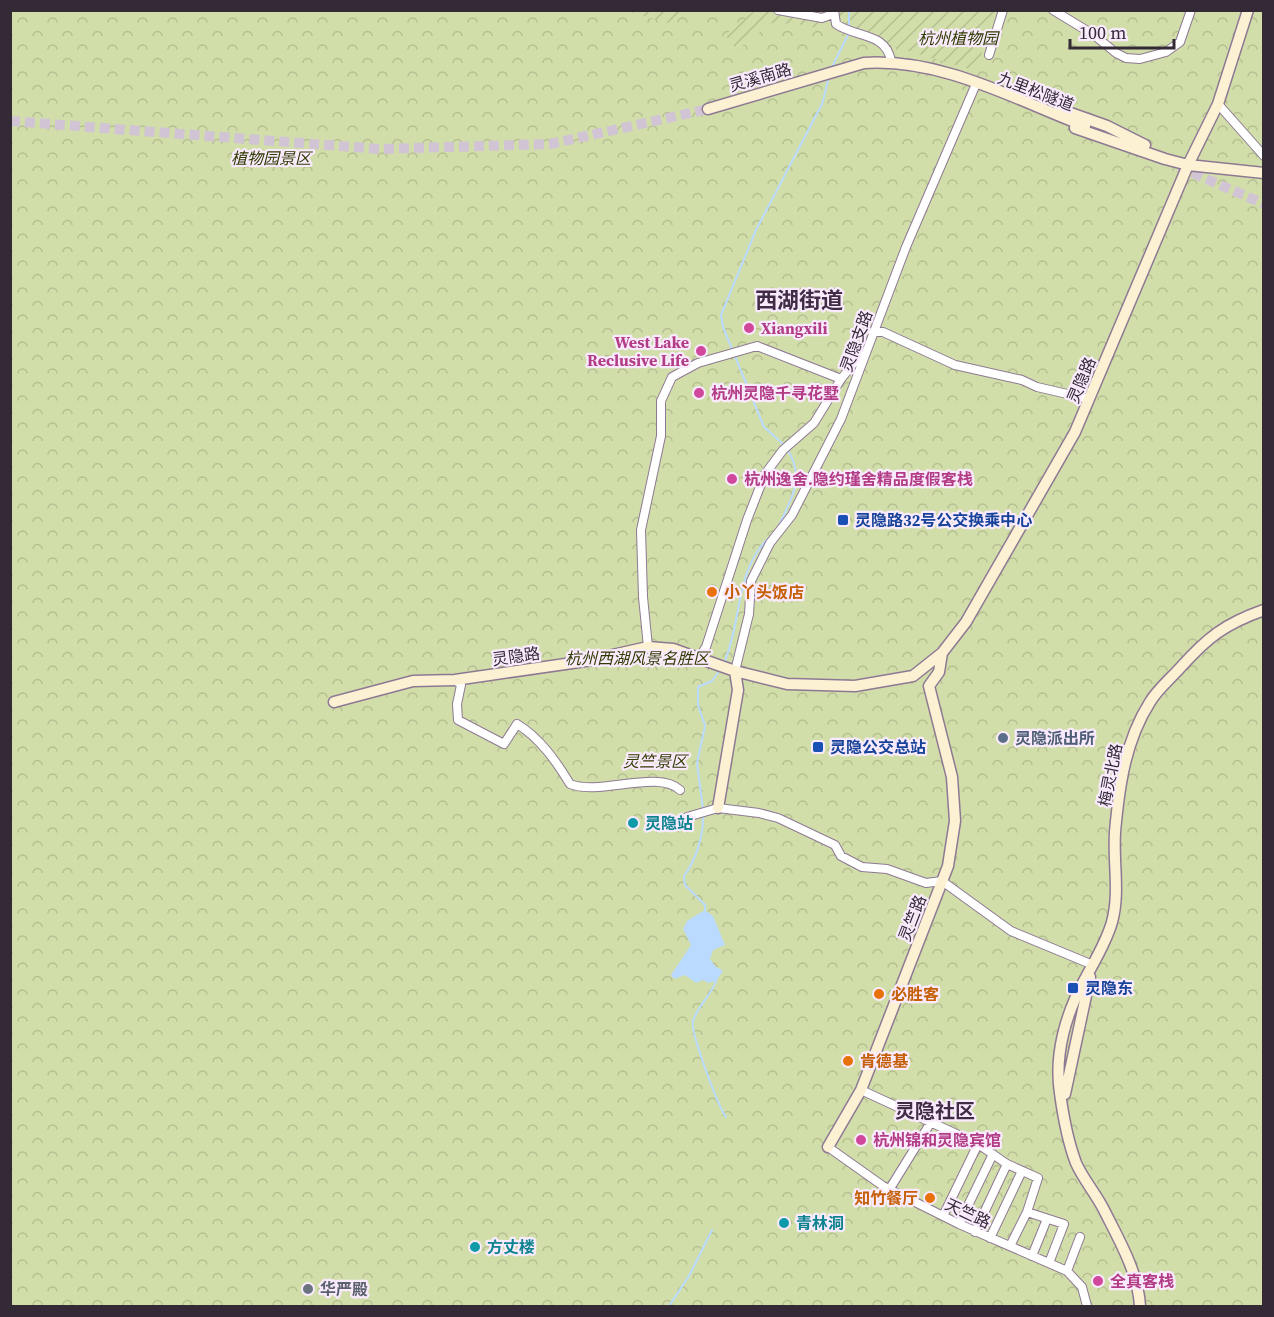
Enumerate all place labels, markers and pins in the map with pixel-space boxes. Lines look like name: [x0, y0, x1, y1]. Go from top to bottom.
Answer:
place label: Xiangxili: [761, 317, 828, 339]
marker: Xiangxili: [742, 321, 756, 335]
place label: West Lake Reclusive Life: [587, 331, 689, 371]
marker: West Lake Reclusive Life: [694, 344, 708, 358]
place label: 杭州灵隐千寻花墅: [711, 382, 839, 404]
marker: 杭州灵隐千寻花墅: [692, 386, 706, 400]
place label: 杭州逸舍.隐约瑾舍精品度假客栈: [744, 468, 973, 490]
marker: 杭州逸舍.隐约瑾舍精品度假客栈: [725, 472, 739, 486]
place label: 灵隐路32号公交换乘中心: [855, 509, 1032, 531]
marker: 灵隐路32号公交换乘中心: [836, 513, 850, 527]
place label: 小丫头饭店: [724, 581, 804, 603]
marker: 小丫头饭店: [705, 585, 719, 599]
place label: 灵隐派出所: [1015, 727, 1095, 749]
marker: 灵隐派出所: [996, 731, 1010, 745]
place label: 灵隐公交总站: [830, 736, 926, 758]
marker: 灵隐公交总站: [811, 740, 825, 754]
place label: 灵隐站: [645, 812, 693, 834]
marker: 灵隐站: [626, 816, 640, 830]
place label: 灵隐东: [1085, 977, 1133, 999]
marker: 灵隐东: [1066, 981, 1080, 995]
place label: 必胜客: [891, 983, 939, 1005]
marker: 必胜客: [872, 987, 886, 1001]
place label: 肯德基: [860, 1050, 909, 1072]
marker: 肯德基: [841, 1054, 855, 1068]
place label: 杭州锦和灵隐宾馆: [873, 1129, 1001, 1151]
marker: 杭州锦和灵隐宾馆: [854, 1133, 868, 1147]
place label: 知竹餐厅: [854, 1187, 918, 1209]
marker: 知竹餐厅: [923, 1191, 937, 1205]
place label: 青林洞: [796, 1212, 844, 1234]
marker: 青林洞: [777, 1216, 791, 1230]
place label: 方丈楼: [487, 1236, 535, 1258]
marker: 方丈楼: [468, 1240, 482, 1254]
place label: 全真客栈: [1110, 1270, 1174, 1292]
marker: 全真客栈: [1091, 1274, 1105, 1288]
place label: 华严殿: [320, 1278, 368, 1300]
marker: 华严殿: [301, 1282, 315, 1296]

